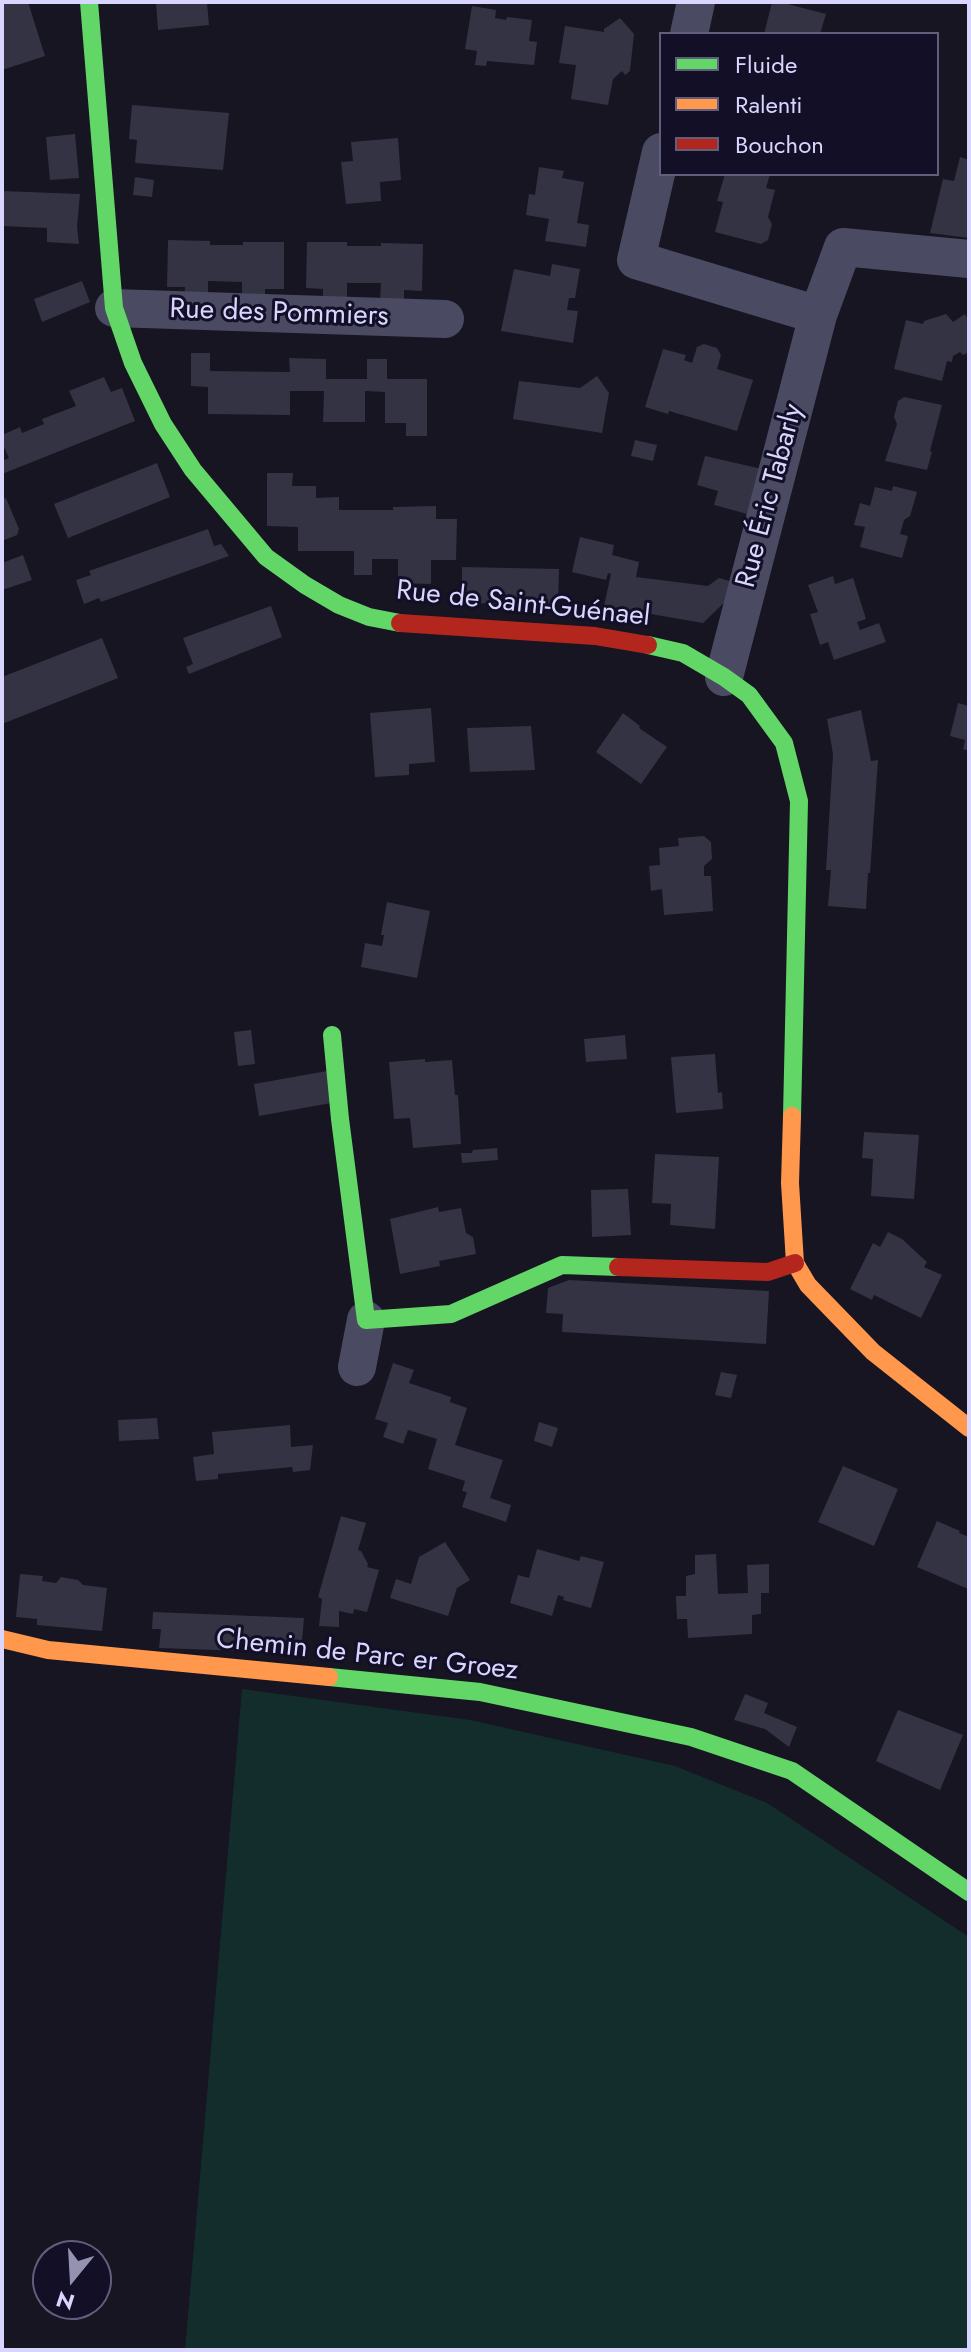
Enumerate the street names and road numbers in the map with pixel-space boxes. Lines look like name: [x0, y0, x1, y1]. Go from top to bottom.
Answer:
street label: Rue des Pommiers: [169, 293, 389, 335]
street label: Rue Éric Tabarly: [730, 400, 812, 592]
street label: Rue de Saint-Guénael: [394, 575, 652, 635]
street label: Chemin de Parc er Groez: [214, 1623, 520, 1689]

